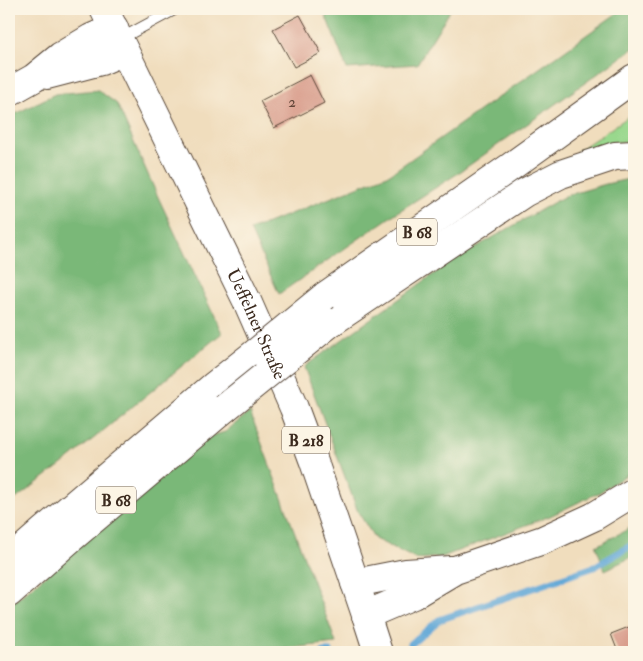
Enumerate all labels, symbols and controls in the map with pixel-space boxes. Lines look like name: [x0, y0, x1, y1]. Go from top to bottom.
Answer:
house number: 2: [288, 93, 296, 112]
road number: B 68: [397, 218, 437, 246]
street label: Ueffelner Straße: [221, 265, 291, 384]
road number: B 218: [282, 426, 330, 454]
road number: B 68: [96, 486, 136, 514]

